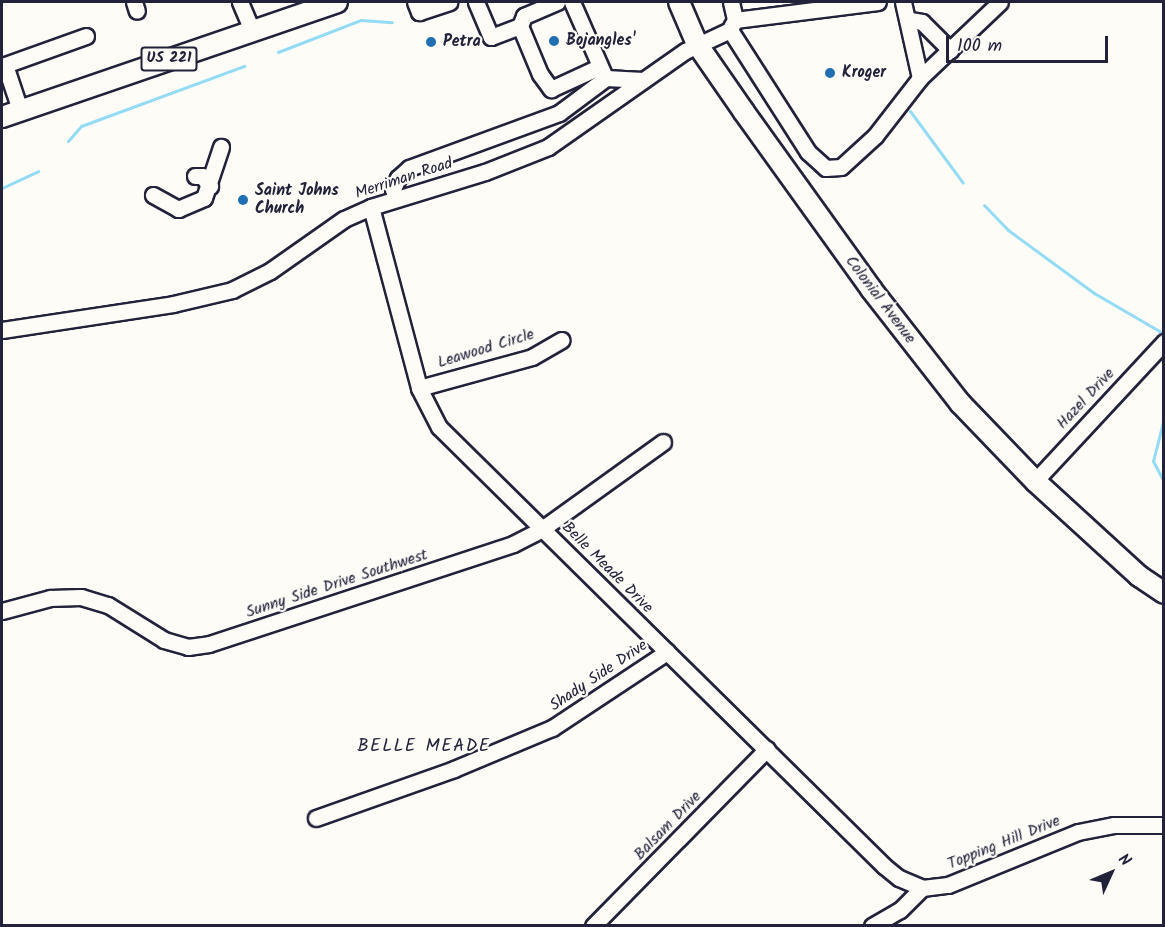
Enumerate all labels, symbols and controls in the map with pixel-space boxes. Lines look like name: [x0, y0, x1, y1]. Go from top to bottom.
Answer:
scale bar: [949, 24, 1111, 62]
place label: Bojangles': [566, 31, 635, 51]
place label: Petra: [443, 32, 481, 52]
text: 100 m: [957, 32, 1002, 61]
marker: Bojangles': [547, 34, 561, 48]
marker: Petra: [424, 35, 438, 49]
road number: US 221: [140, 47, 198, 71]
place label: Kroger: [842, 63, 886, 83]
marker: Kroger: [823, 66, 837, 80]
street label: Merriman Road: [353, 154, 455, 204]
place label: Saint Johns Church: [255, 181, 339, 219]
marker: Saint Johns Church: [236, 193, 250, 207]
street label: Colonial Avenue: [841, 252, 919, 348]
street label: Leawood Circle: [435, 325, 537, 373]
street label: Hazel Drive: [1053, 365, 1119, 433]
street label: Belle Meade Drive: [557, 518, 657, 618]
street label: Sunny Side Drive Southwest: [244, 546, 430, 622]
street label: Shady Side Drive: [546, 636, 652, 716]
district label: BELLE MEADE: [357, 736, 491, 758]
street label: Balsam Drive: [630, 788, 706, 864]
street label: Topping Hill Drive: [945, 812, 1063, 874]
north arrow: [1081, 843, 1141, 903]
text: N: [1112, 848, 1137, 872]

